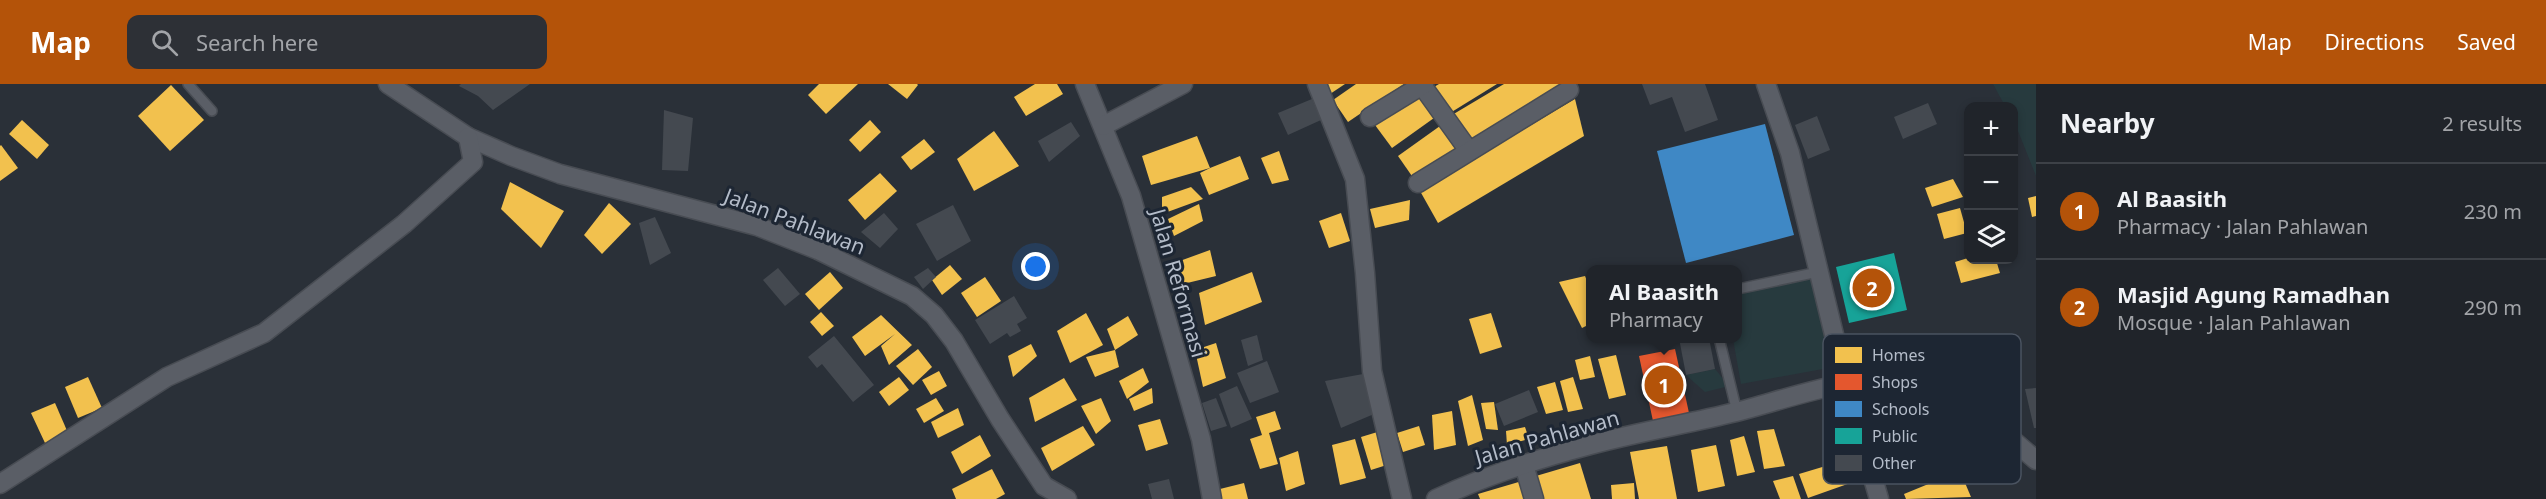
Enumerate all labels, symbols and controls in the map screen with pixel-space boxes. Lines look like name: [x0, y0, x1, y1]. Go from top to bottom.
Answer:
search box: [127, 15, 547, 69]
text: Map: [30, 23, 91, 61]
icon: search: [148, 26, 181, 59]
text: Search here: [196, 27, 318, 57]
text: Map: [2248, 28, 2292, 56]
text: Directions: [2325, 28, 2424, 56]
text: Saved: [2457, 28, 2516, 56]
map controls: [1964, 102, 2018, 264]
button: +: [1964, 102, 2018, 156]
text: Nearby: [2060, 105, 2155, 141]
text: 2 results: [2442, 110, 2522, 137]
button: −: [1964, 156, 2018, 210]
street label: Jalan Pahlawan: [719, 180, 870, 261]
text: Al Baasith: [2117, 183, 2227, 213]
text: 1: [2074, 198, 2085, 225]
text: 230 m: [2464, 198, 2522, 225]
street label: Jalan Reformasi: [1144, 203, 1214, 361]
button: layers: [1964, 210, 2018, 264]
text: Pharmacy · Jalan Pahlawan: [2117, 213, 2368, 240]
your location: [1021, 252, 1050, 281]
popup: [1586, 265, 1742, 343]
pin: 2: [1852, 266, 1892, 310]
text: Al Baasith: [1609, 276, 1719, 306]
text: Masjid Agung Ramadhan: [2117, 279, 2390, 309]
text: 2: [2074, 294, 2085, 321]
text: 290 m: [2464, 294, 2522, 321]
text: Pharmacy: [1609, 306, 1703, 333]
text: Mosque · Jalan Pahlawan: [2117, 309, 2351, 336]
legend: [1823, 334, 2021, 484]
text: Homes: [1872, 344, 1925, 366]
pin: 1: [1644, 362, 1684, 408]
text: Shops: [1872, 371, 1918, 393]
text: Schools: [1872, 398, 1930, 420]
street label: Jalan Pahlawan: [1470, 403, 1623, 472]
text: Public: [1872, 425, 1918, 447]
text: Other: [1872, 452, 1916, 474]

